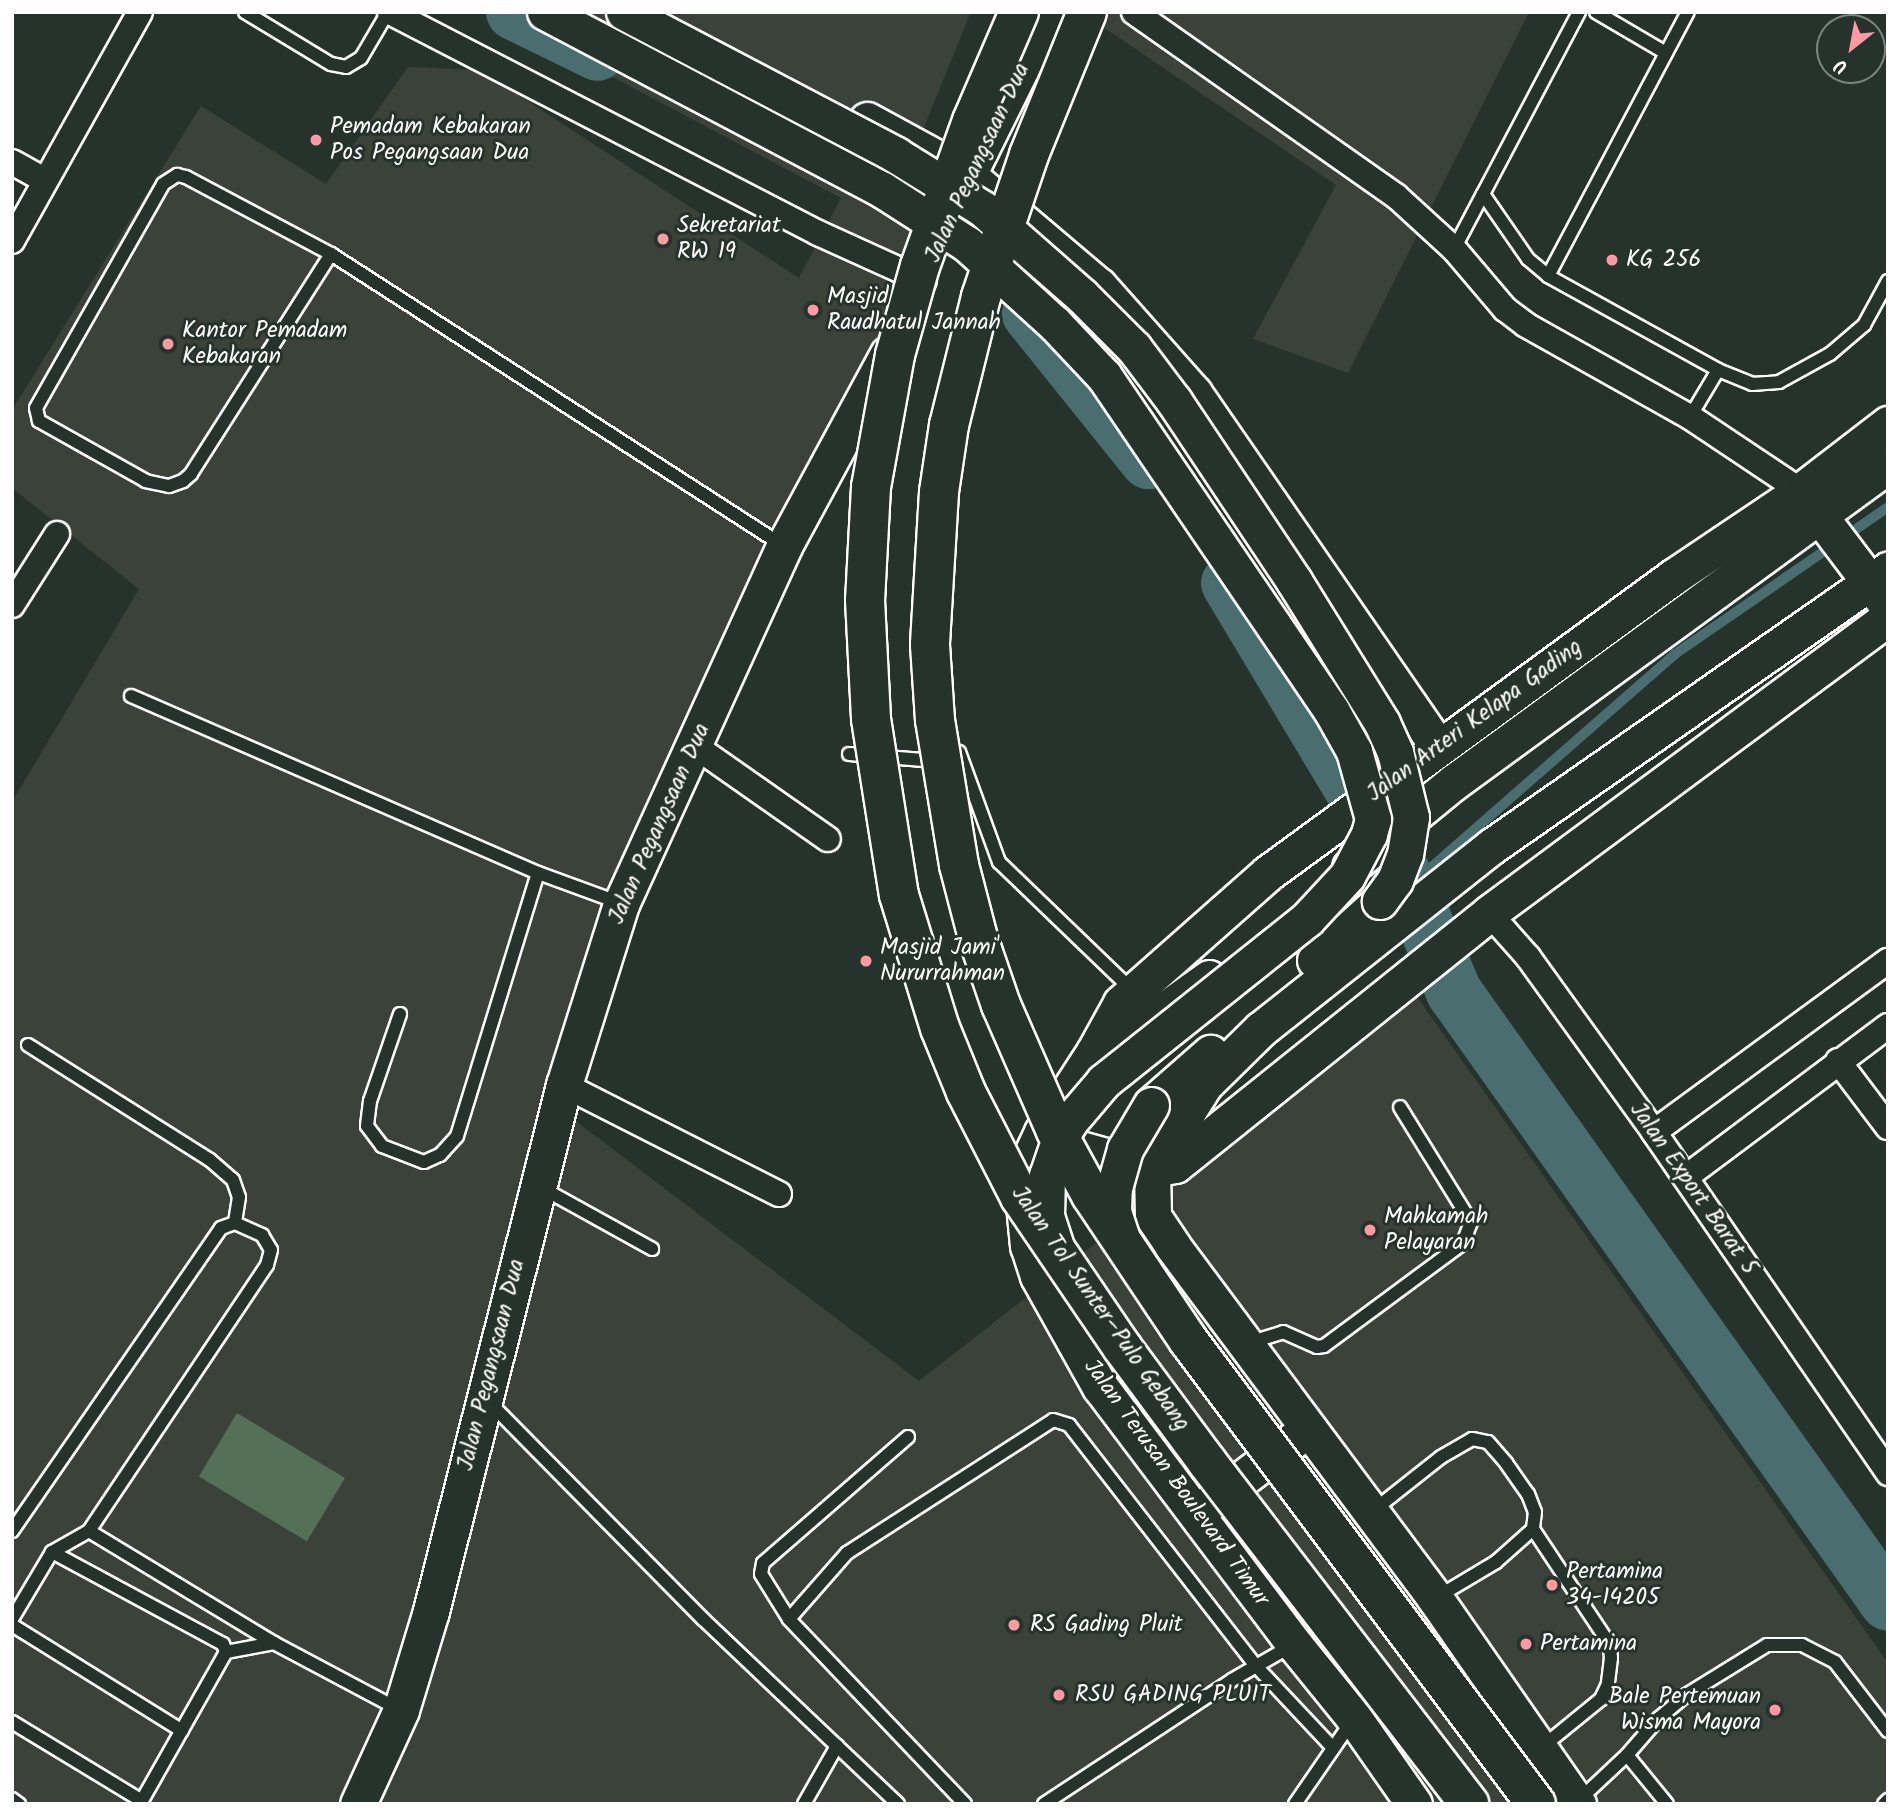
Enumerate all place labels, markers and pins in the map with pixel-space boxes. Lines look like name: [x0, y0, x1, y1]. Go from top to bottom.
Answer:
place label: Pemadam Kebakaran Pos Pegangsaan Dua: [330, 113, 531, 167]
marker: Pemadam Kebakaran Pos Pegangsaan Dua: [308, 132, 324, 148]
place label: Sekretariat RW 19: [677, 212, 781, 266]
marker: Sekretariat RW 19: [655, 231, 671, 247]
place label: KG 256: [1626, 246, 1701, 274]
marker: KG 256: [1604, 252, 1620, 268]
place label: Masjid Raudhatul Jannah: [827, 283, 1001, 337]
marker: Masjid Raudhatul Jannah: [805, 302, 821, 318]
place label: Kantor Pemadam Kebakaran: [182, 317, 347, 371]
marker: Kantor Pemadam Kebakaran: [160, 336, 176, 352]
place label: Masjid Jami' Nururrahman: [880, 934, 1005, 988]
marker: Masjid Jami' Nururrahman: [858, 953, 874, 969]
place label: Mahkamah Pelayaran: [1384, 1203, 1488, 1257]
marker: Mahkamah Pelayaran: [1362, 1222, 1378, 1238]
place label: Pertamina 34-14205: [1566, 1558, 1663, 1612]
marker: Pertamina 34-14205: [1544, 1577, 1560, 1593]
place label: RS Gading Pluit: [1030, 1611, 1183, 1639]
marker: RS Gading Pluit: [1004, 1615, 1024, 1635]
place label: Pertamina: [1540, 1630, 1637, 1658]
marker: Pertamina: [1518, 1636, 1534, 1652]
place label: RSU GADING PLUIT: [1075, 1681, 1271, 1709]
place label: Bale Pertemuan Wisma Mayora: [1608, 1683, 1761, 1737]
marker: RSU GADING PLUIT: [1049, 1685, 1069, 1705]
marker: Bale Pertemuan Wisma Mayora: [1767, 1702, 1783, 1718]

